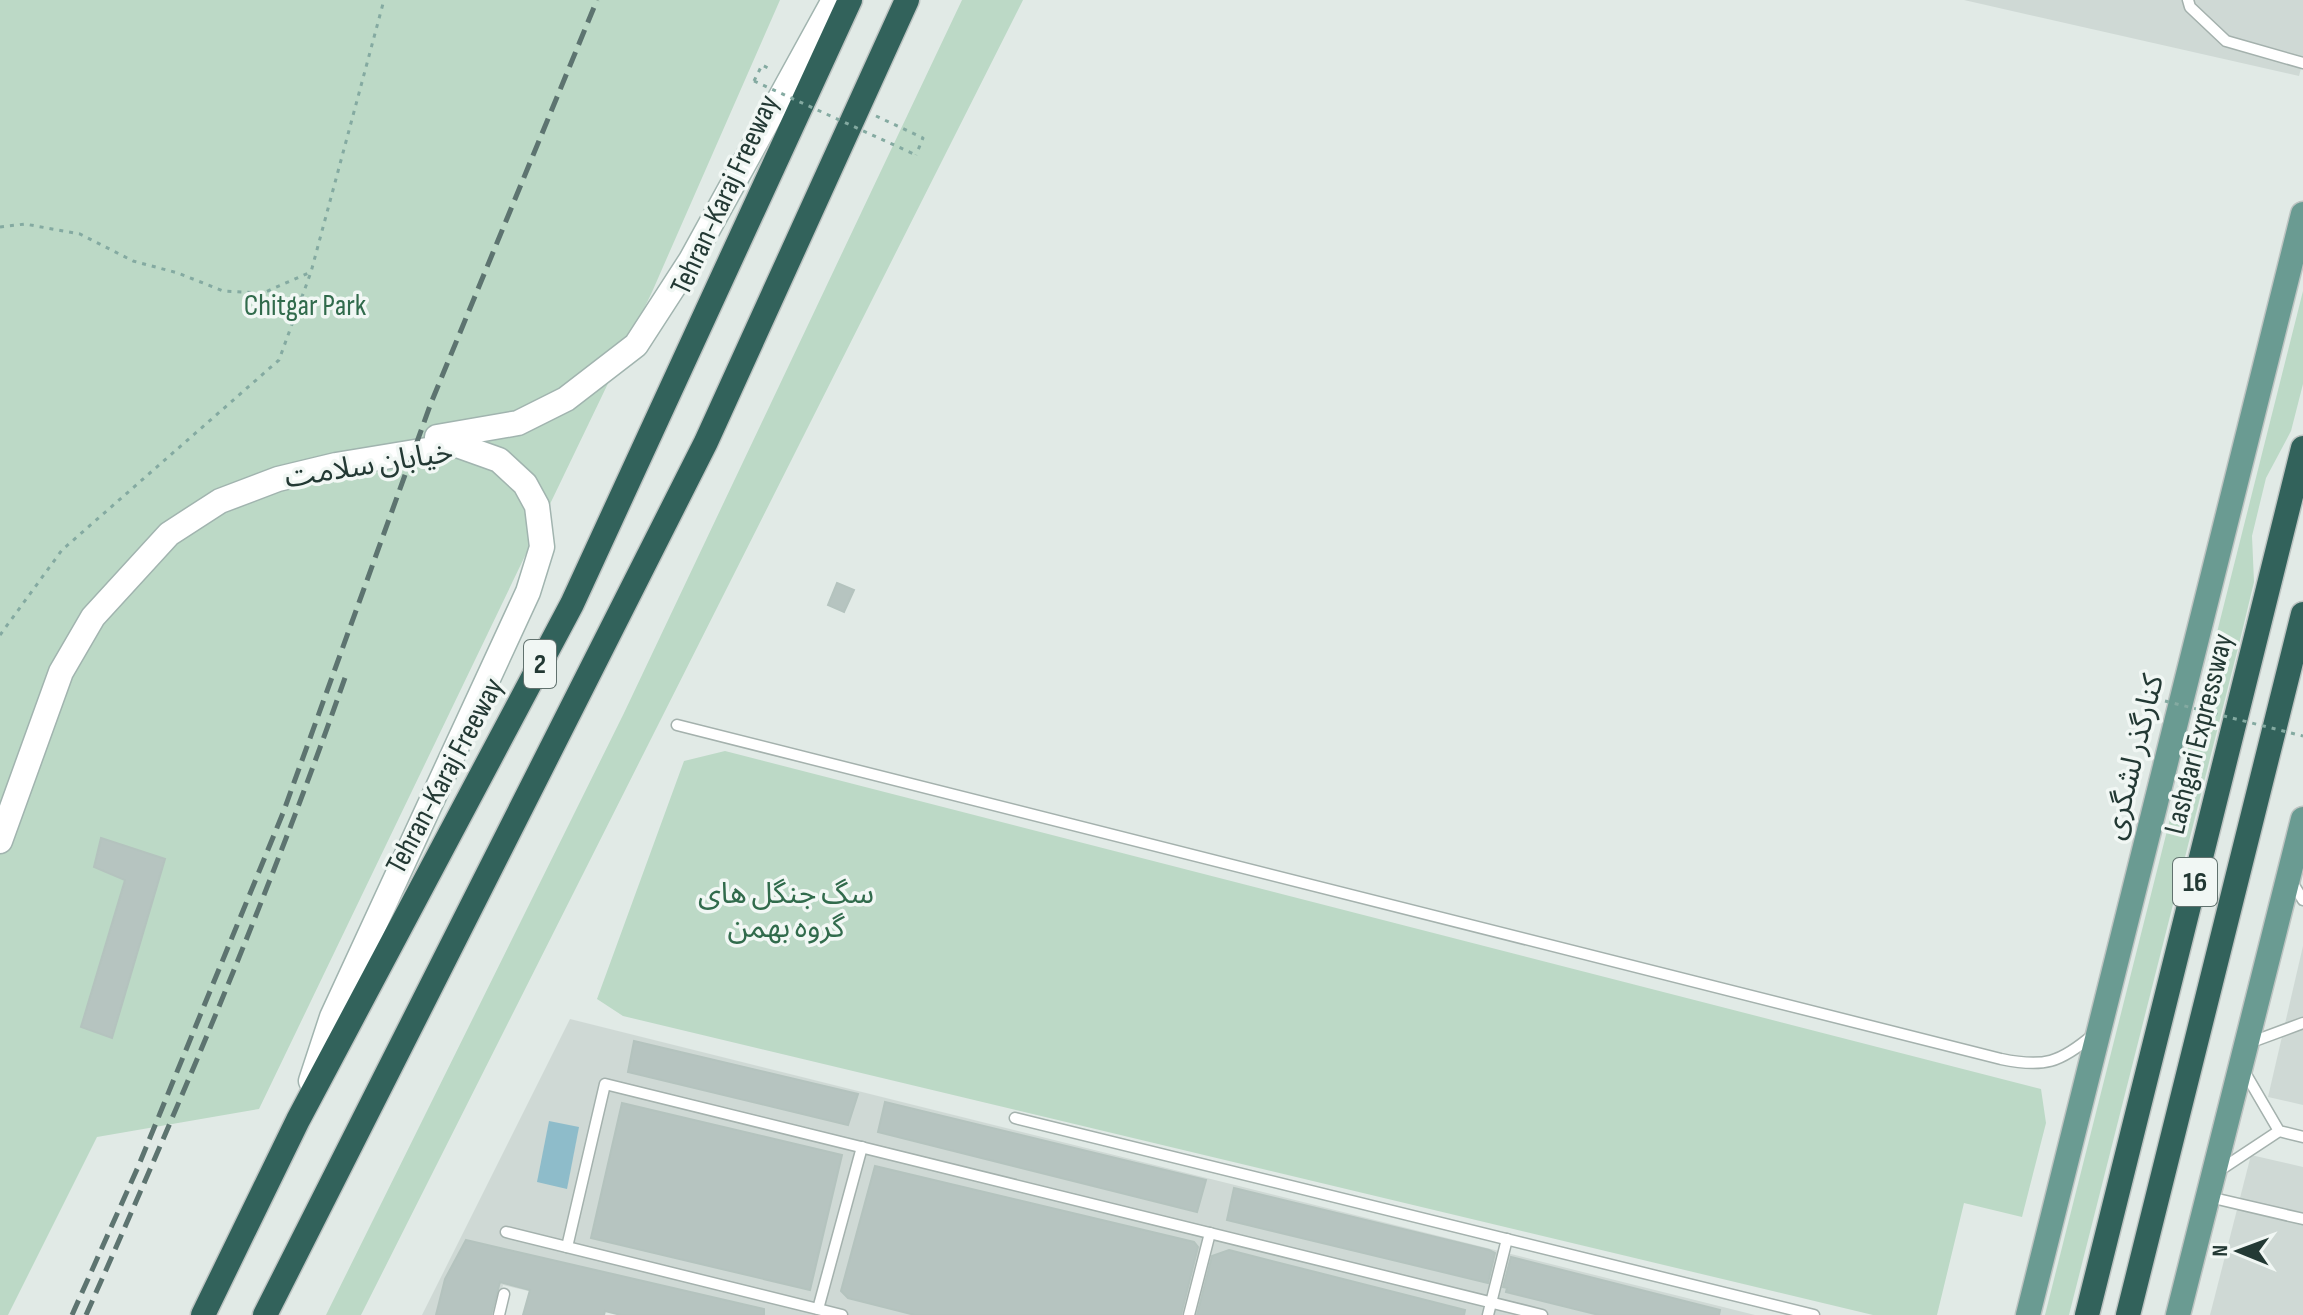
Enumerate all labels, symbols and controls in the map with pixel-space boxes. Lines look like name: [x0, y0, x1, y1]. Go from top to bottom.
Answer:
street label: Tehran-Karaj Freeway: [663, 89, 787, 301]
park label: Chitgar Park: [244, 288, 367, 324]
street label: خیابان سلامت: [282, 434, 456, 496]
street label: Lashgari Expressway: [2157, 630, 2241, 838]
road number: 2: [524, 640, 556, 688]
street label: کنارگذر لشگری: [2096, 670, 2172, 843]
street label: Tehran-Karaj Freeway: [378, 672, 512, 880]
road number: 16: [2173, 858, 2217, 906]
park label: سگ جنگل های گروه بهمن: [698, 876, 874, 946]
north arrow: [2199, 1211, 2279, 1291]
text: N: [2207, 1245, 2234, 1257]

